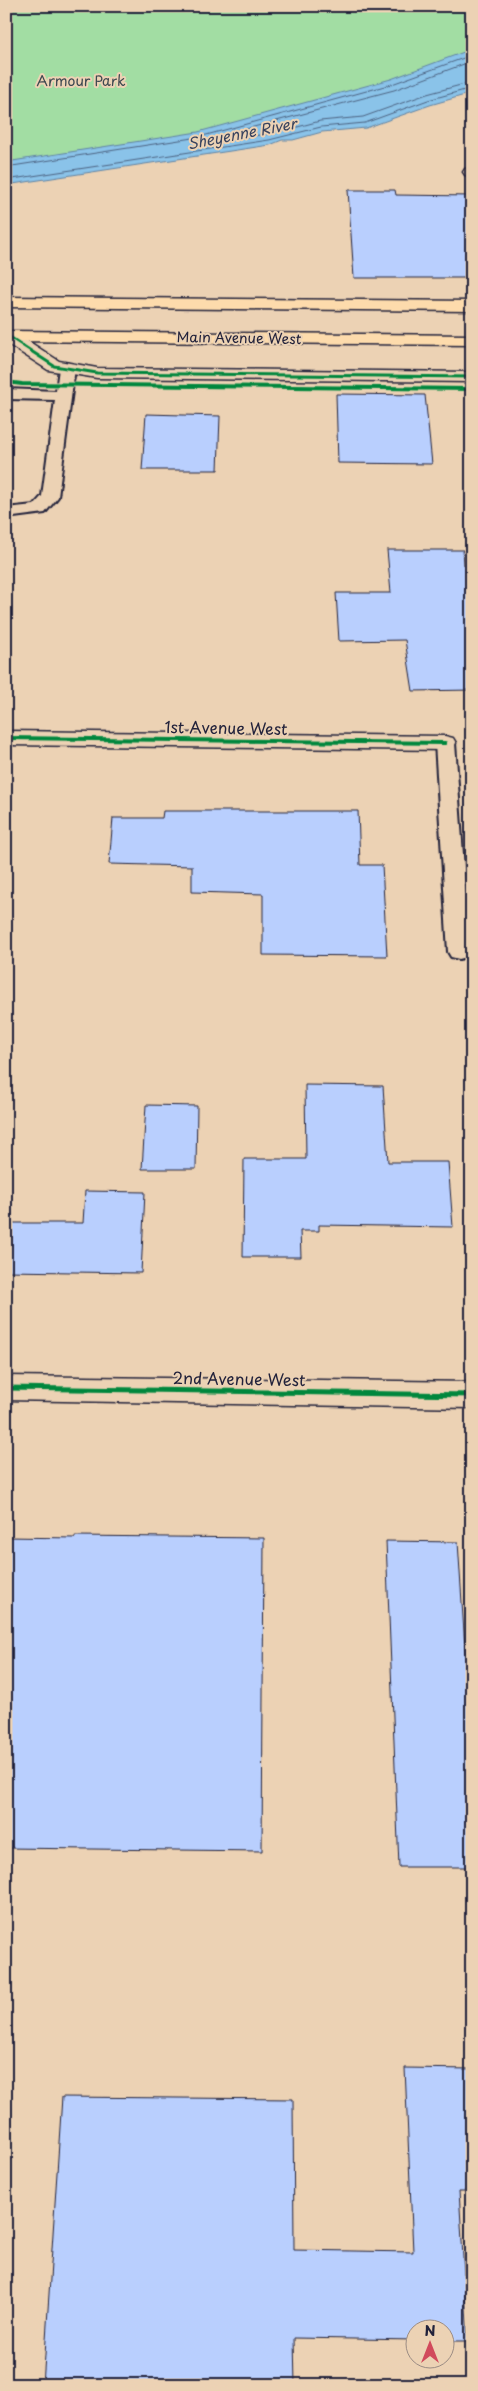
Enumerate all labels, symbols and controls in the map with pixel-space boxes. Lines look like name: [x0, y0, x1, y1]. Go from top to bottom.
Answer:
park label: Armour Park: [36, 70, 126, 91]
water label: Sheyenne River: [185, 110, 300, 154]
street label: Main Avenue West: [176, 326, 302, 349]
street label: 1st Avenue West: [164, 714, 288, 740]
street label: 2nd Avenue West: [172, 1365, 306, 1391]
north arrow: [406, 2318, 456, 2368]
text: N: [424, 2320, 436, 2341]

